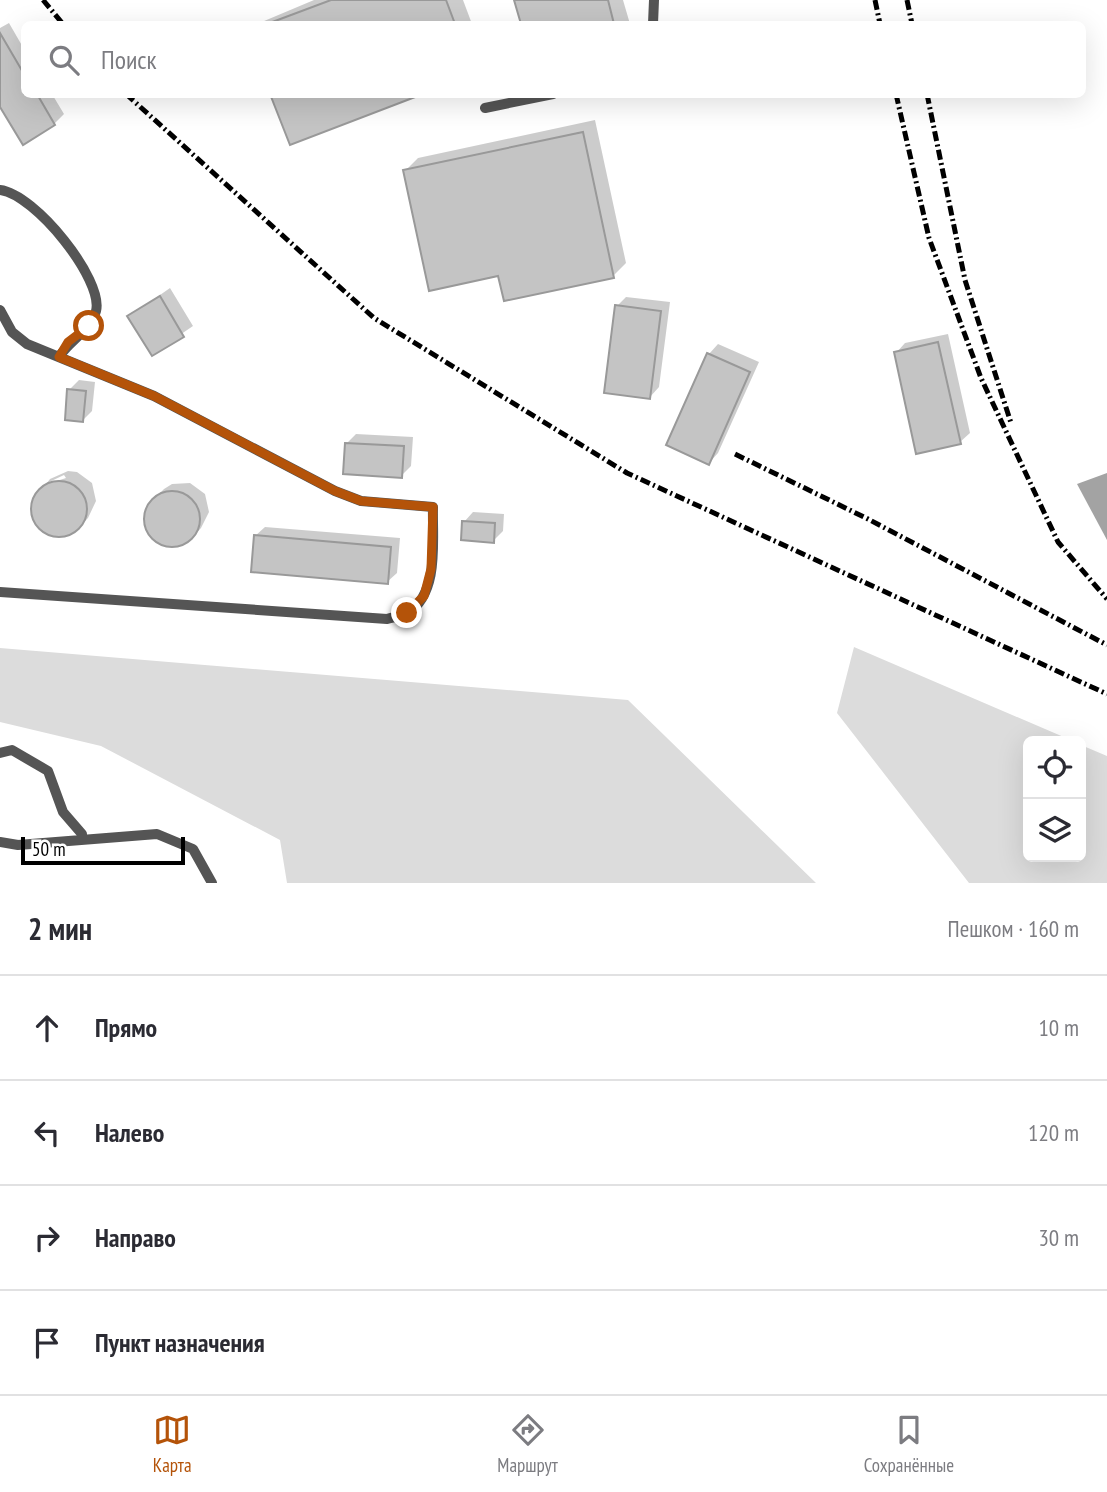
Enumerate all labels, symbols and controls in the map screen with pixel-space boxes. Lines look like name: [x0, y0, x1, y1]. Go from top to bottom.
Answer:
search box: [21, 21, 1086, 98]
icon: search: [45, 41, 83, 79]
text: Поиск: [101, 43, 157, 76]
route start: [73, 310, 104, 341]
route end: [391, 597, 422, 628]
map controls: [1023, 736, 1086, 862]
button: locate: [1023, 736, 1086, 799]
button: layers: [1023, 799, 1086, 862]
scale bar: [21, 834, 186, 866]
text: 50 m: [32, 837, 66, 861]
text: 2 мин: [28, 909, 92, 948]
text: Пешком · 160 m: [948, 914, 1079, 943]
icon: ahead: [28, 1009, 66, 1047]
text: Прямо: [95, 1011, 157, 1044]
text: 10 m: [1038, 1013, 1079, 1042]
icon: left: [28, 1114, 66, 1152]
text: Налево: [95, 1116, 164, 1149]
text: 120 m: [1028, 1118, 1079, 1147]
icon: right: [28, 1219, 66, 1257]
text: Направо: [95, 1221, 176, 1254]
text: 30 m: [1038, 1223, 1079, 1252]
icon: arrive: [28, 1324, 66, 1362]
text: Пункт назначения: [95, 1326, 265, 1359]
tab: Карта: [153, 1411, 192, 1477]
tab: Маршрут: [497, 1411, 558, 1477]
tab: Сохранённые: [864, 1411, 954, 1477]

